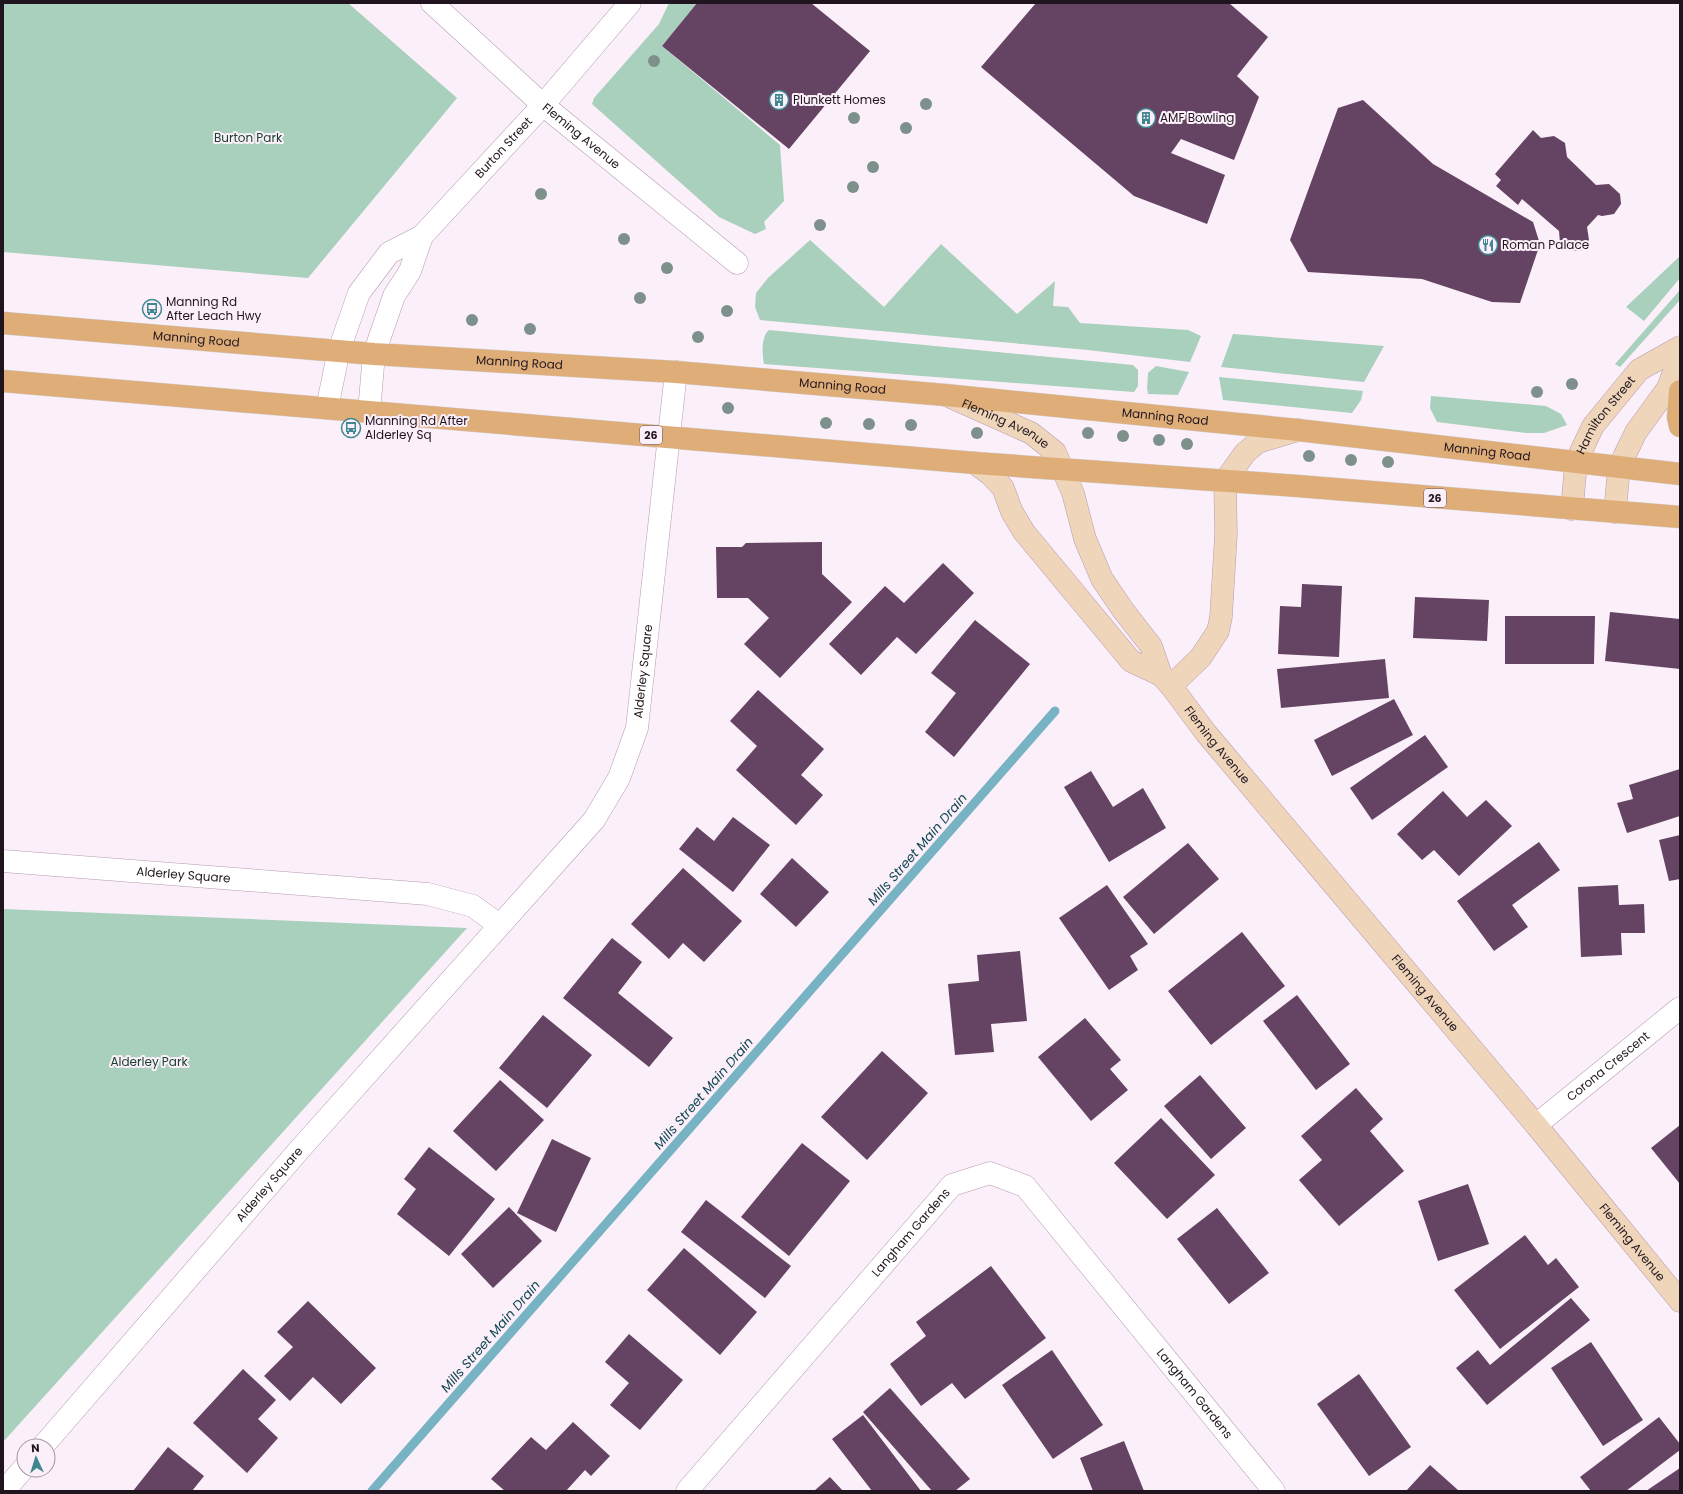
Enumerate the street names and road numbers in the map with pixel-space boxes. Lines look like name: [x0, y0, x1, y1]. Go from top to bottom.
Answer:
street label: Fleming Avenue: [539, 99, 624, 173]
street label: Burton Street: [471, 113, 536, 182]
street label: Manning Road: [152, 327, 240, 351]
street label: Manning Road: [476, 351, 563, 373]
street label: Hamilton Street: [1572, 372, 1639, 457]
street label: Manning Road: [799, 374, 887, 398]
street label: Fleming Avenue: [959, 394, 1053, 452]
street label: Manning Road: [1121, 404, 1209, 429]
road number: 26: [640, 426, 662, 444]
street label: Manning Road: [1443, 438, 1531, 465]
road number: 26: [1424, 489, 1446, 507]
street label: Alderley Square: [629, 623, 656, 719]
street label: Fleming Avenue: [1181, 702, 1254, 787]
street label: Alderley Square: [136, 862, 231, 887]
street label: Fleming Avenue: [1388, 951, 1463, 1035]
street label: Corona Crescent: [1563, 1027, 1653, 1105]
street label: Alderley Square: [232, 1143, 306, 1225]
street label: Langham Gardens: [867, 1184, 954, 1280]
street label: Fleming Avenue: [1596, 1200, 1669, 1285]
street label: Langham Gardens: [1153, 1345, 1237, 1442]

